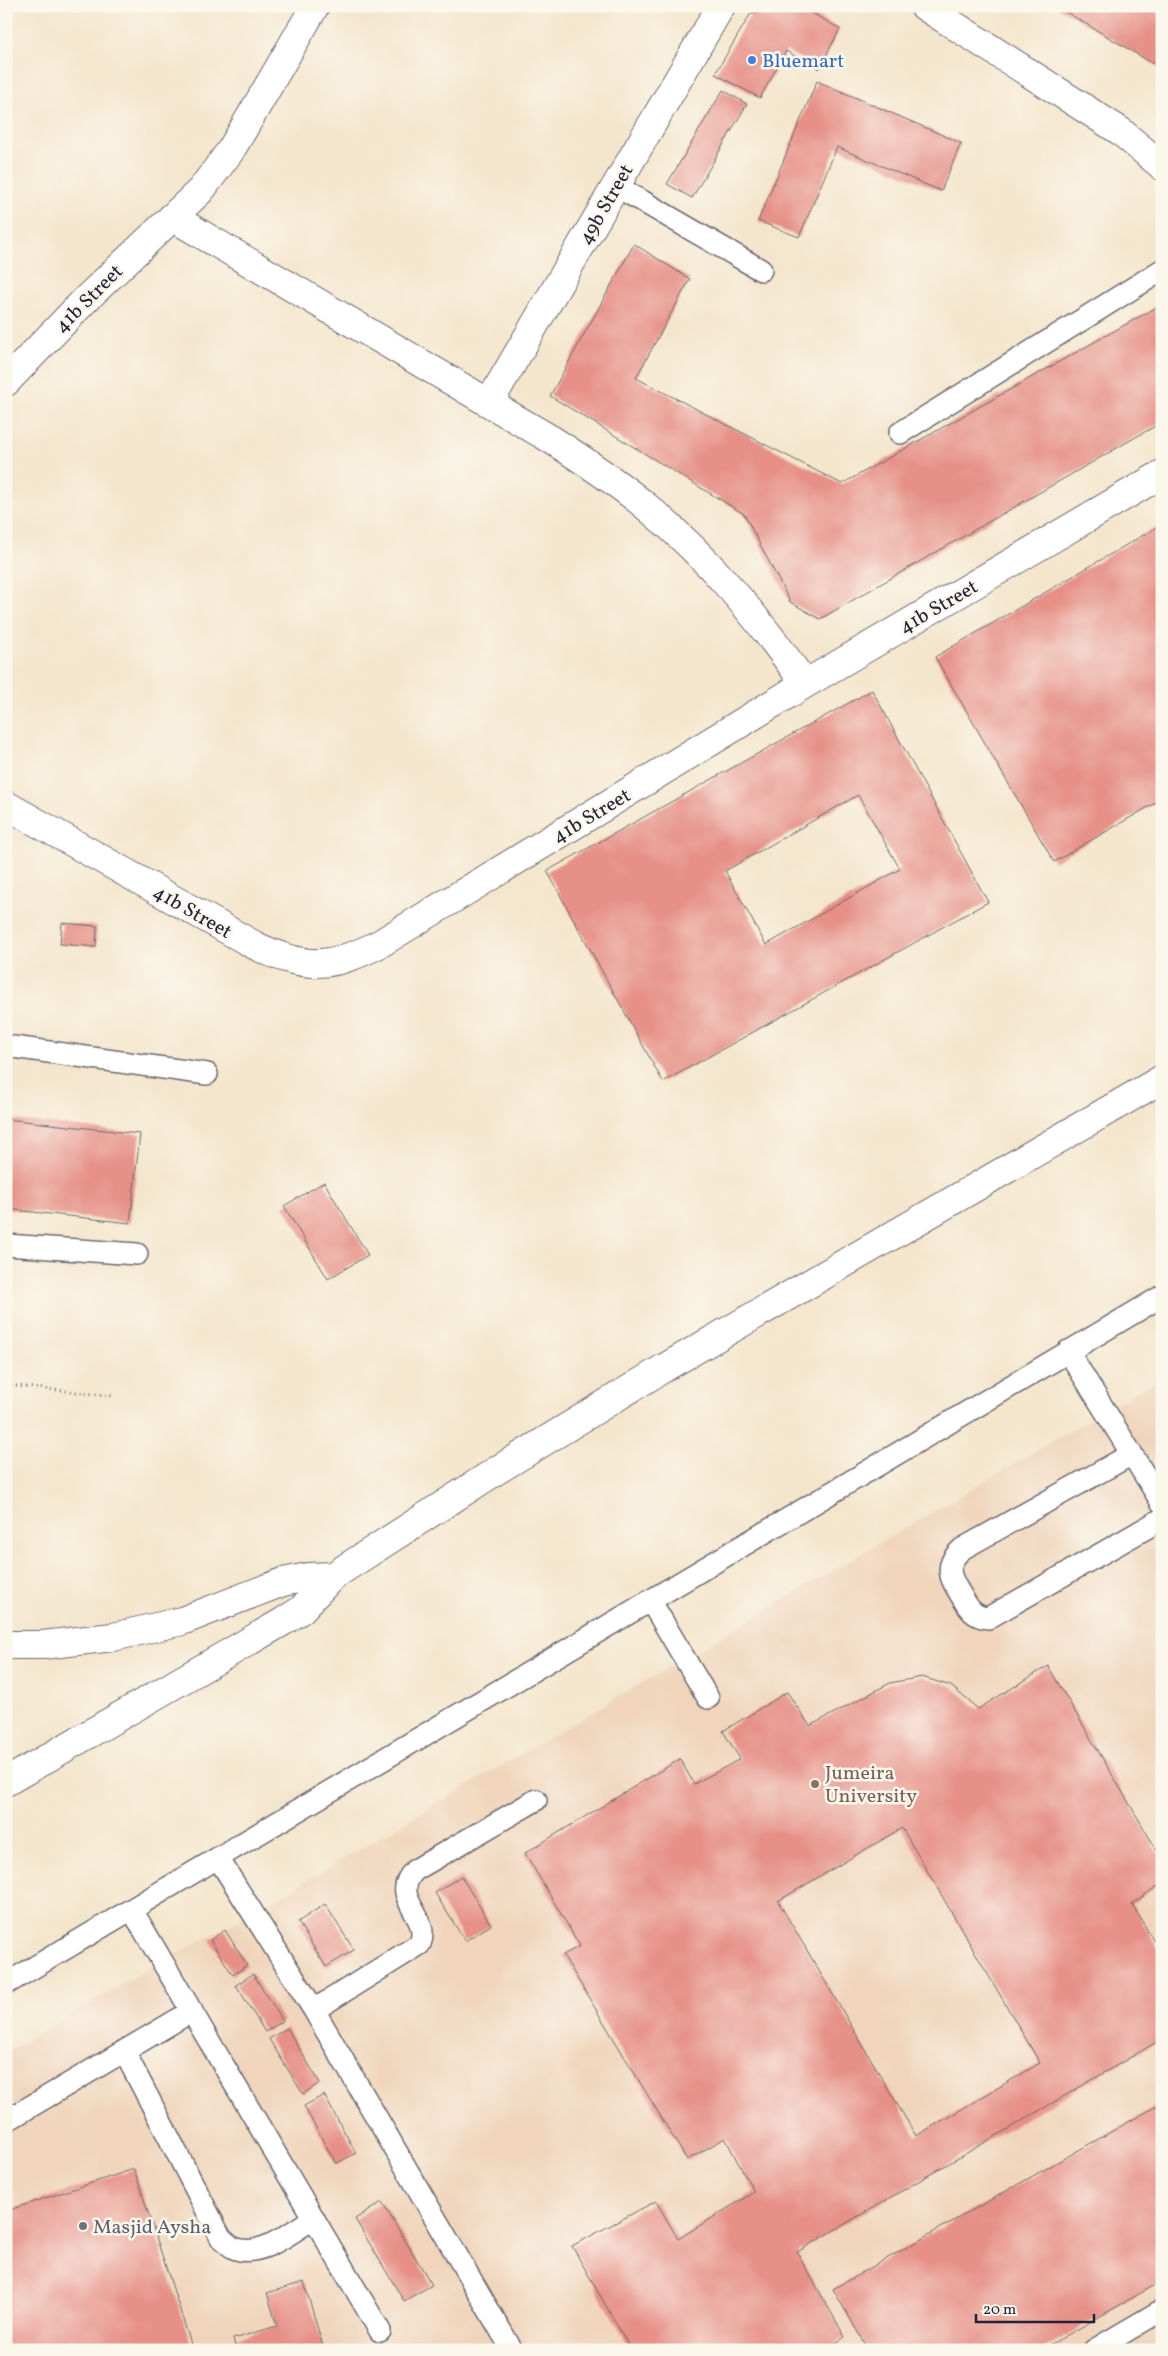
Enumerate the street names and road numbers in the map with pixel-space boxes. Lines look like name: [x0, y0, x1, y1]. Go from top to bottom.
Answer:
street label: 49b Street: [572, 159, 641, 251]
street label: 41b Street: [49, 259, 130, 340]
street label: 41b Street: [894, 574, 984, 642]
street label: 41b Street: [548, 782, 637, 851]
street label: 41b Street: [147, 879, 237, 947]

